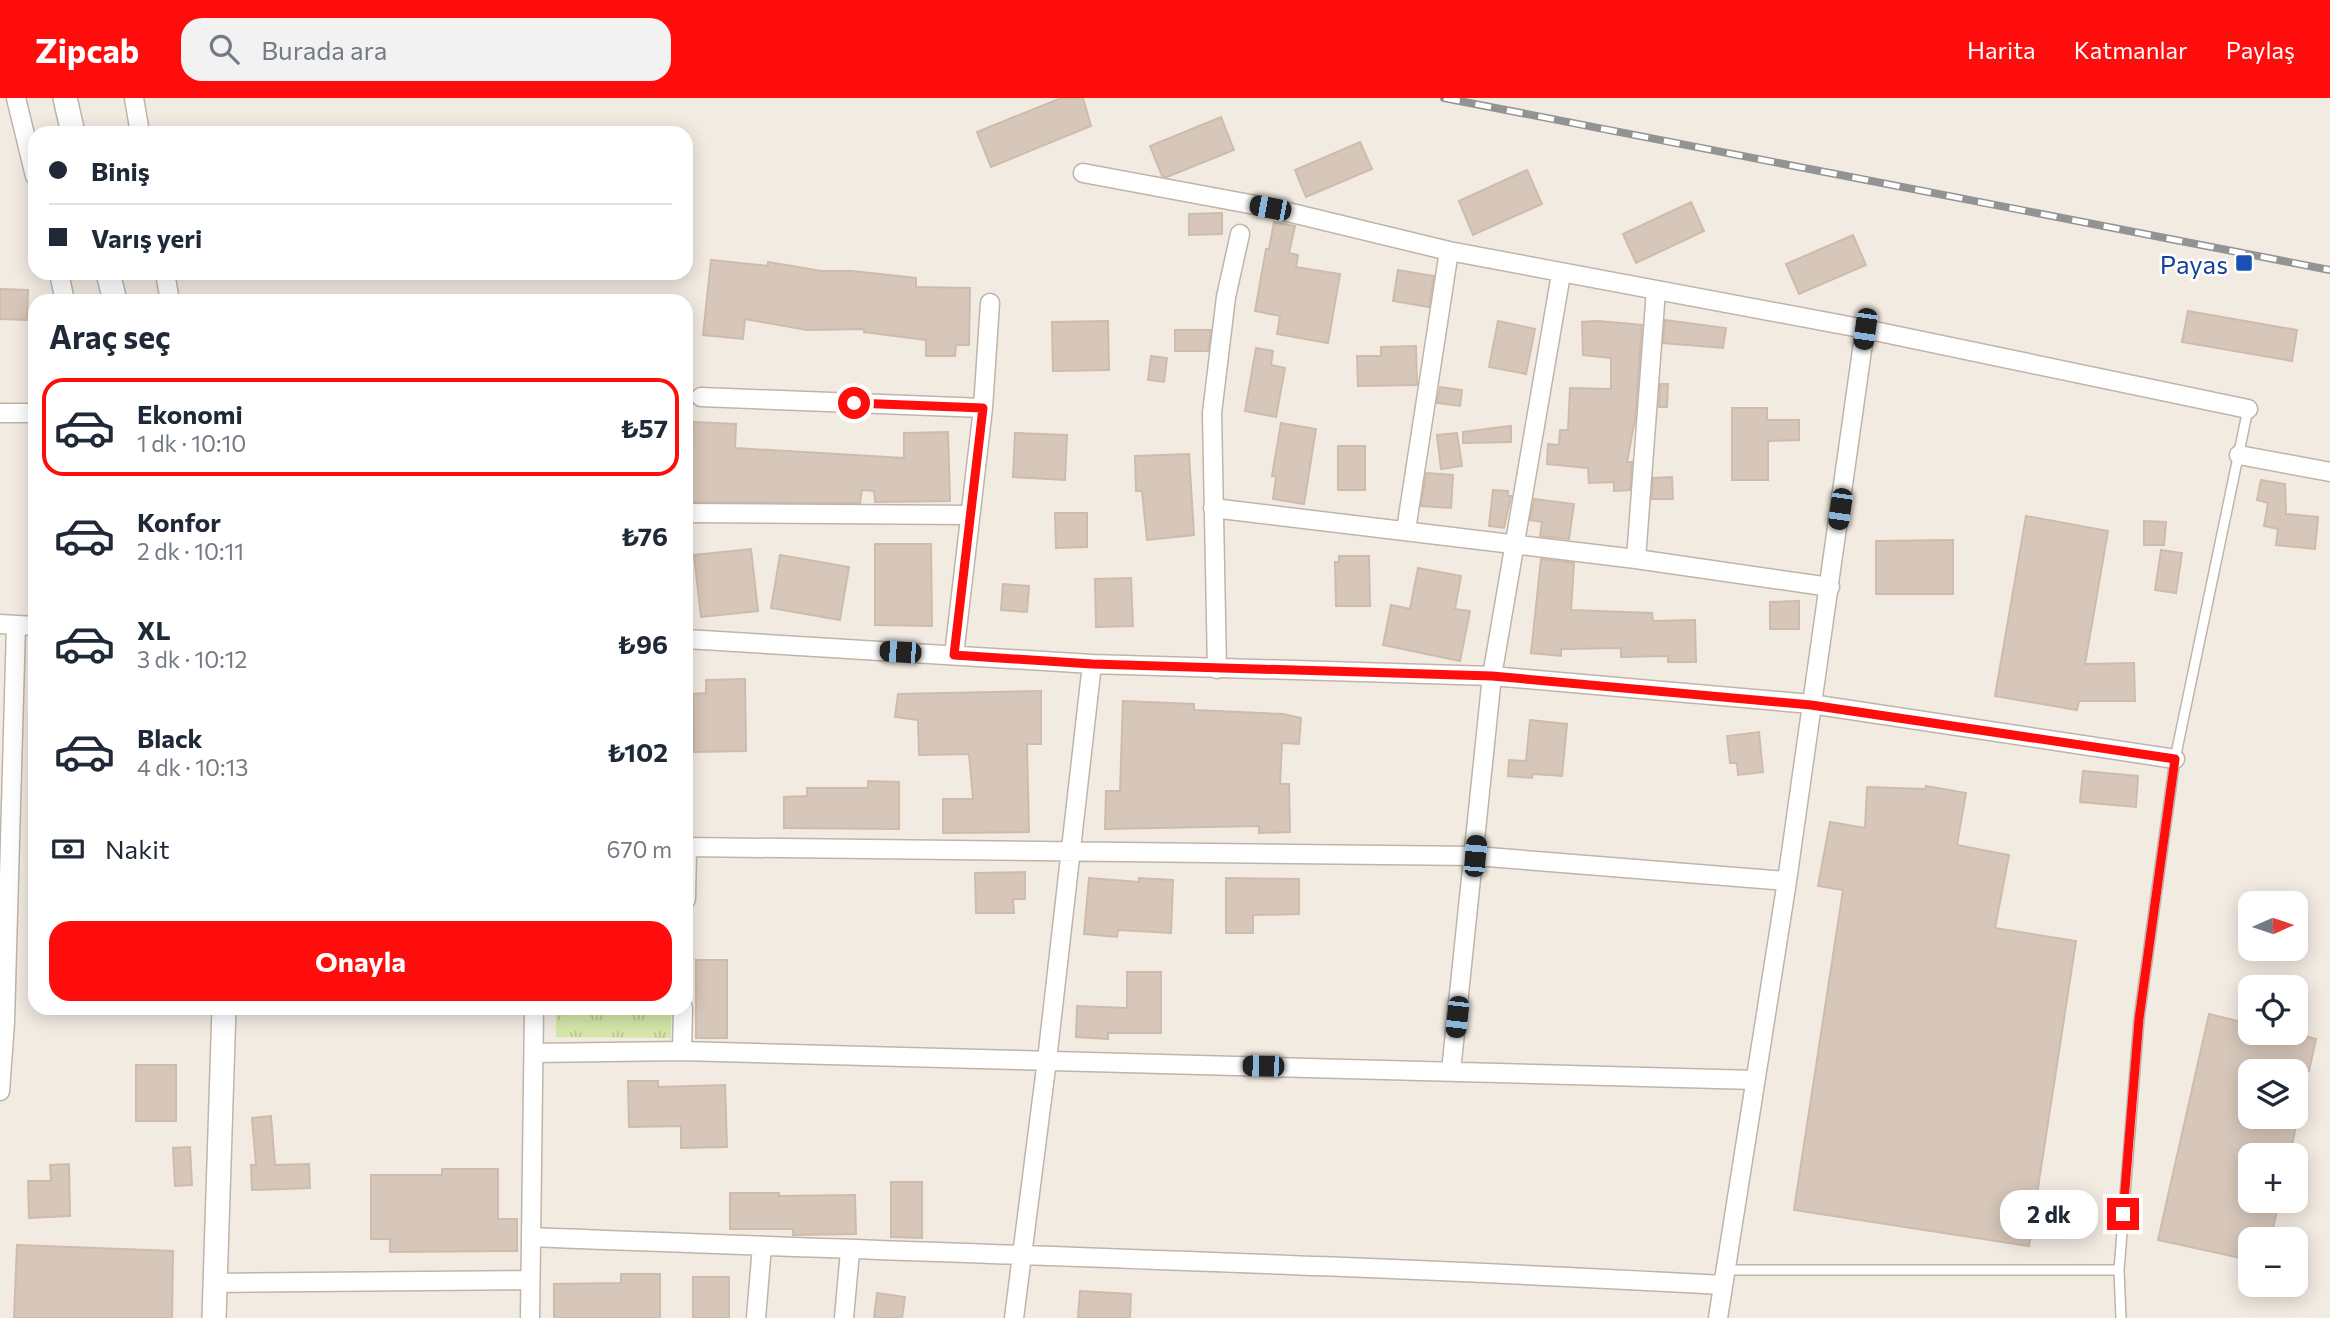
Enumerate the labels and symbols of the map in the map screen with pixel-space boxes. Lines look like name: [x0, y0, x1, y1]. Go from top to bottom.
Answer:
car: [1248, 194, 1293, 222]
place label: Payas: [2160, 248, 2228, 279]
marker: Payas: [2234, 253, 2254, 273]
car: [1852, 307, 1879, 351]
route start: [838, 387, 870, 419]
car: [1827, 487, 1854, 531]
car: [879, 640, 922, 664]
car: [1463, 834, 1488, 878]
north arrow: [2238, 891, 2308, 961]
car: [1445, 995, 1470, 1039]
car: [1242, 1055, 1285, 1077]
callout: 2 dk: [2000, 1190, 2098, 1238]
route end: [2107, 1198, 2139, 1230]

